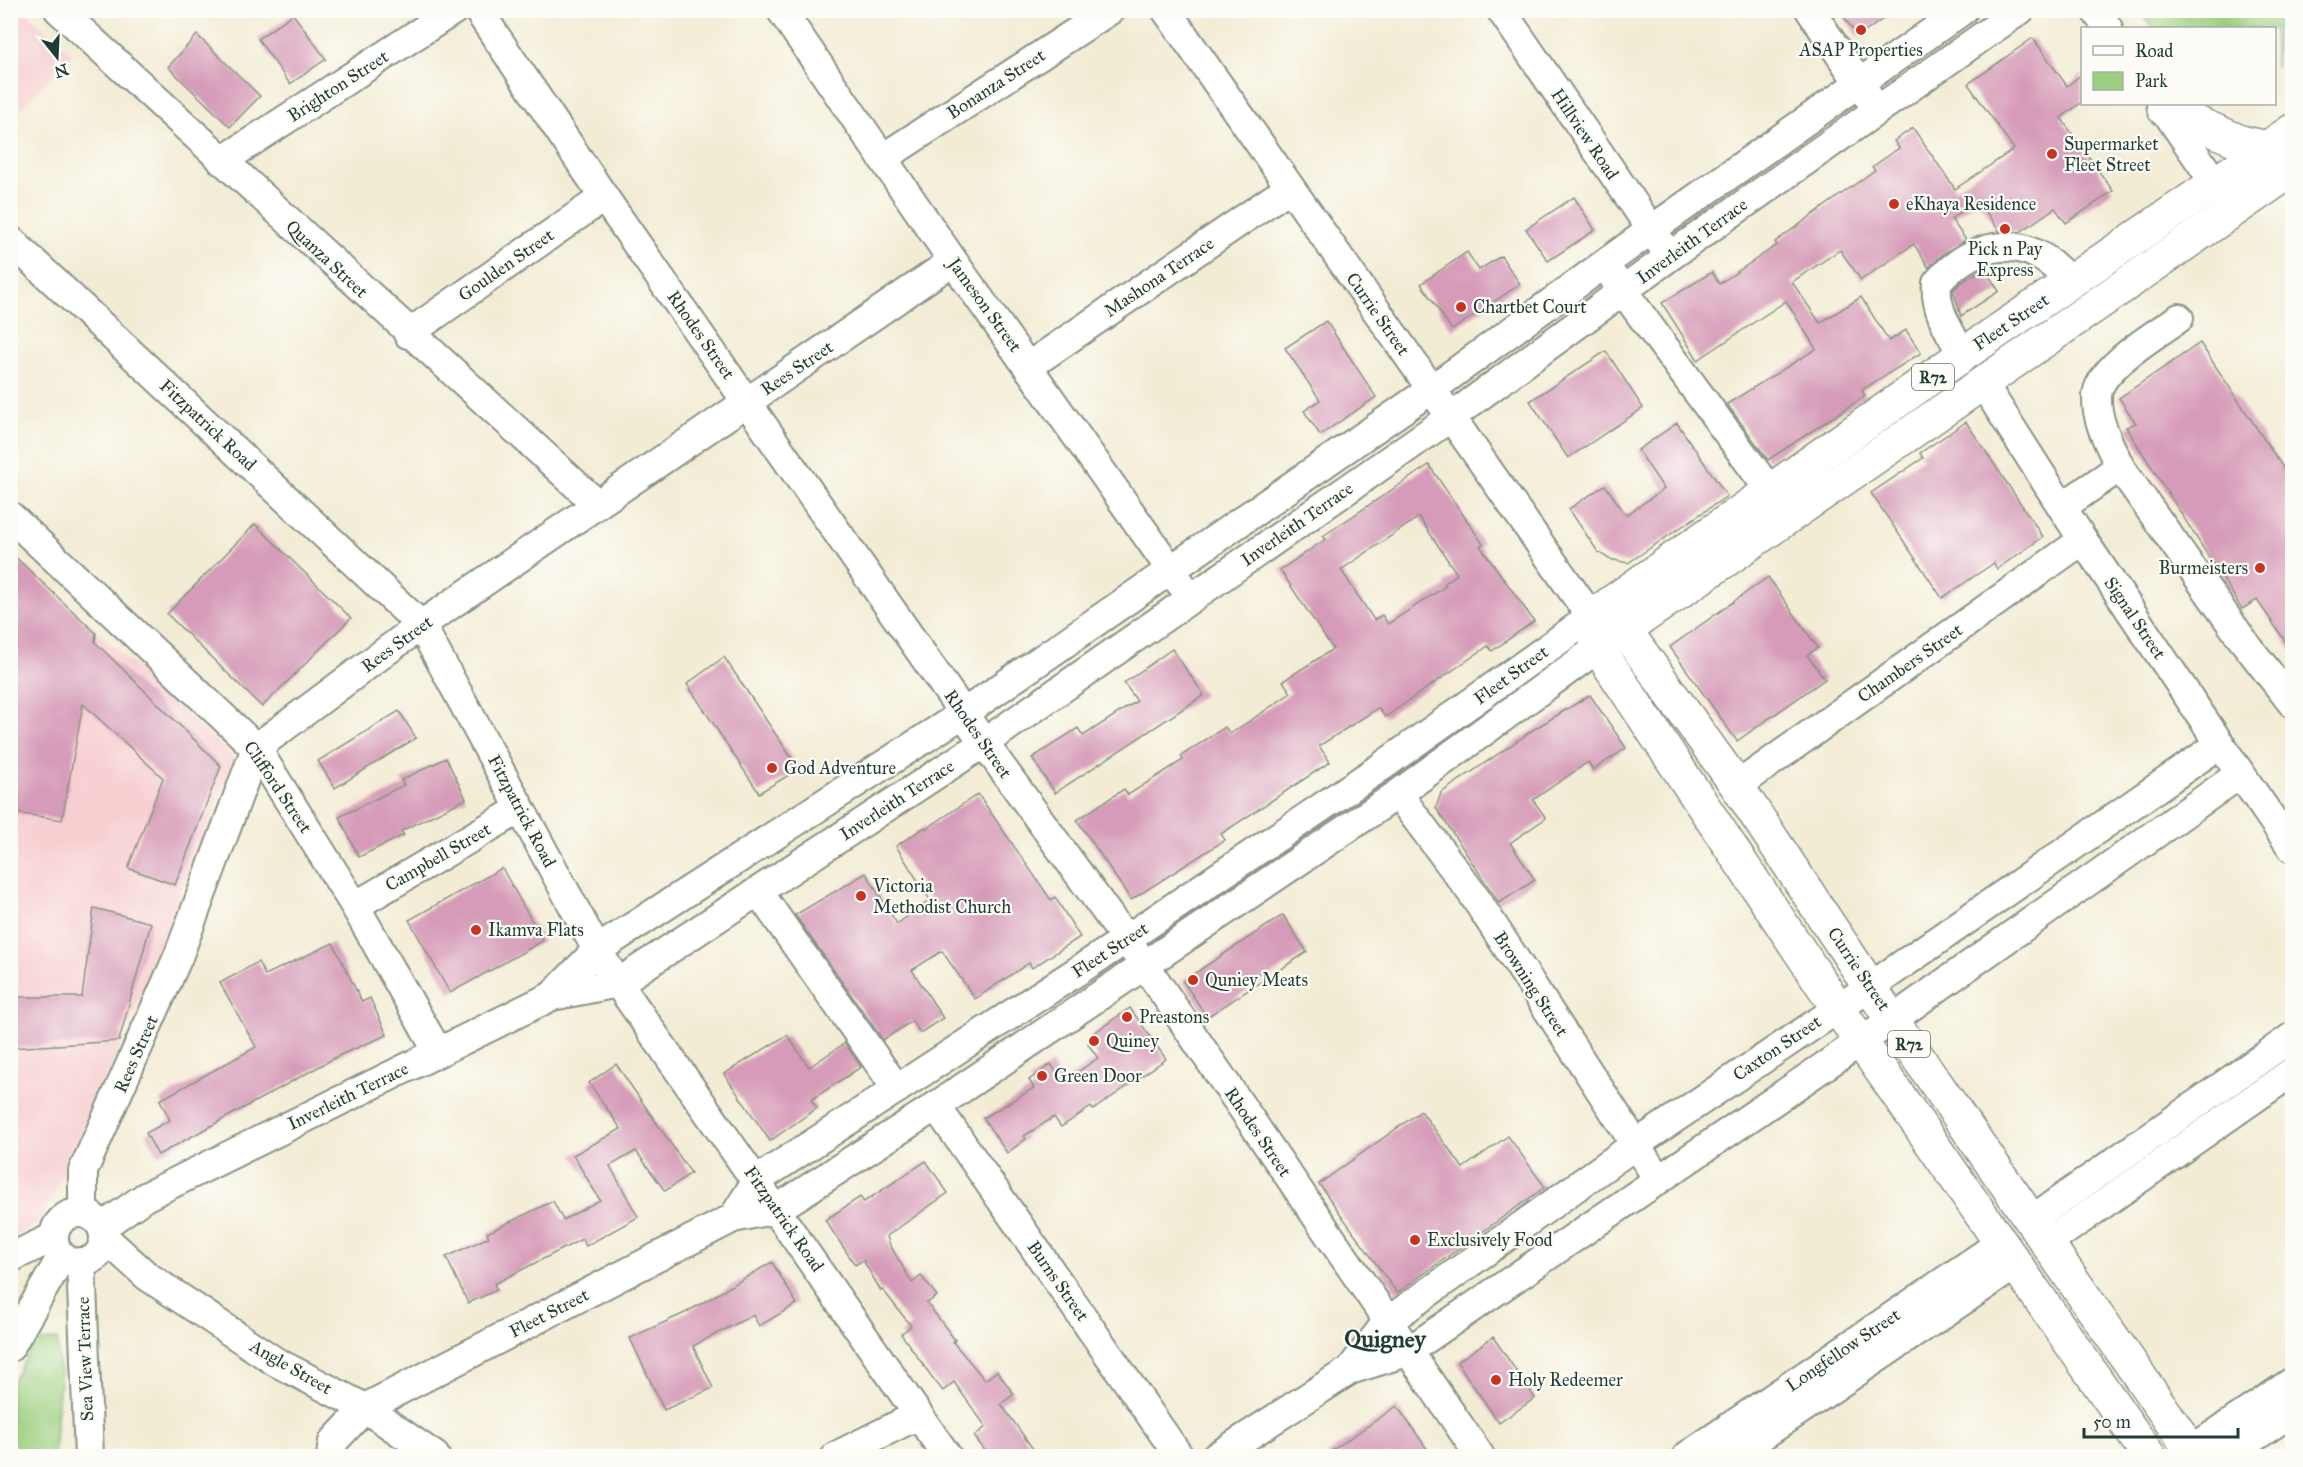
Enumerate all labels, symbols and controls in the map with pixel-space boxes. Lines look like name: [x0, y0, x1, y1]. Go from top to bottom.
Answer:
marker: ASAP Properties: [1854, 23, 1868, 37]
north arrow: [27, 27, 87, 87]
legend: [2081, 27, 2276, 105]
place label: ASAP Properties: [1798, 39, 1923, 61]
text: Road: [2135, 40, 2173, 62]
street label: Bonanza Street: [943, 44, 1050, 124]
street label: Brighton Street: [283, 45, 394, 128]
text: N: [52, 60, 71, 82]
text: Park: [2135, 70, 2168, 92]
street label: Hillview Road: [1546, 84, 1624, 184]
place label: Supermarket Fleet Street: [2064, 133, 2159, 176]
marker: Supermarket Fleet Street: [2045, 147, 2059, 161]
street label: Inverleith Terrace: [1632, 193, 1752, 289]
place label: eKhaya Residence: [1906, 193, 2036, 215]
marker: eKhaya Residence: [1887, 197, 1901, 211]
street label: Quanza Street: [281, 215, 373, 303]
marker: Pick n Pay Express: [1998, 222, 2012, 236]
street label: Goulden Street: [454, 224, 559, 306]
street label: Mashona Terrace: [1100, 232, 1218, 322]
place label: Pick n Pay Express: [1968, 238, 2043, 281]
street label: Jameson Street: [941, 252, 1027, 358]
street label: Currie Street: [1341, 268, 1415, 360]
street label: Rhodes Street: [662, 286, 740, 384]
street label: Fleet Street: [1969, 288, 2054, 355]
place label: Chartbet Court: [1473, 296, 1587, 318]
marker: Chartbet Court: [1454, 300, 1468, 314]
street label: Rees Street: [757, 335, 838, 400]
road number: R72: [1912, 364, 1954, 390]
street label: Fitzpatrick Road: [155, 375, 261, 475]
street label: Inverleith Terrace: [1237, 477, 1357, 571]
place label: Burmeisters: [2159, 557, 2248, 579]
marker: Burmeisters: [2253, 561, 2267, 575]
street label: Signal Street: [2099, 573, 2171, 664]
street label: Rees Street: [357, 610, 437, 677]
street label: Chambers Street: [1853, 618, 1967, 707]
street label: Fleet Street: [1470, 640, 1553, 709]
street label: Rhodes Street: [939, 685, 1017, 783]
street label: Clifford Street: [239, 737, 317, 838]
street label: Fitzpatrick Road: [483, 751, 561, 871]
street label: Inverleith Terrace: [836, 755, 958, 845]
place label: God Adventure: [784, 757, 896, 779]
marker: God Adventure: [765, 761, 779, 775]
street label: Campbell Street: [381, 818, 495, 896]
place label: Victoria Methodist Church: [872, 875, 1011, 918]
marker: Victoria Methodist Church: [854, 889, 868, 903]
street label: Fleet Street: [1068, 917, 1153, 983]
place label: Ikamva Flats: [488, 919, 584, 941]
marker: Ikamva Flats: [469, 923, 483, 937]
street label: Currie Street: [1823, 923, 1895, 1016]
street label: Browning Street: [1488, 927, 1573, 1042]
place label: Quniey Meats: [1205, 969, 1308, 991]
marker: Quniey Meats: [1186, 973, 1200, 987]
place label: Preastons: [1139, 1006, 1209, 1028]
marker: Preastons: [1120, 1010, 1134, 1024]
street label: Caxton Street: [1729, 1010, 1826, 1086]
street label: Rees Street: [109, 1011, 163, 1096]
place label: Quiney: [1106, 1030, 1159, 1052]
road number: R72: [1888, 1031, 1930, 1057]
marker: Quiney: [1087, 1034, 1101, 1048]
street label: Inverleith Terrace: [284, 1057, 412, 1135]
place label: Green Door: [1054, 1065, 1142, 1087]
marker: Green Door: [1035, 1069, 1049, 1083]
street label: Rhodes Street: [1220, 1083, 1296, 1182]
street label: Fitzpatrick Road: [739, 1162, 829, 1276]
place label: Exclusively Food: [1427, 1229, 1553, 1251]
marker: Exclusively Food: [1408, 1233, 1422, 1247]
street label: Burns Street: [1022, 1237, 1094, 1326]
street label: Fleet Street: [505, 1283, 593, 1342]
street label: Sea View Terrace: [72, 1296, 98, 1422]
street label: Longfellow Street: [1782, 1303, 1905, 1397]
district label: Quigney: [1344, 1324, 1428, 1354]
street label: Angle Street: [245, 1334, 337, 1400]
place label: Holy Redeemer: [1508, 1369, 1623, 1391]
marker: Holy Redeemer: [1489, 1373, 1503, 1387]
scale bar: [2084, 1401, 2238, 1439]
text: 50 m: [2093, 1411, 2131, 1433]

